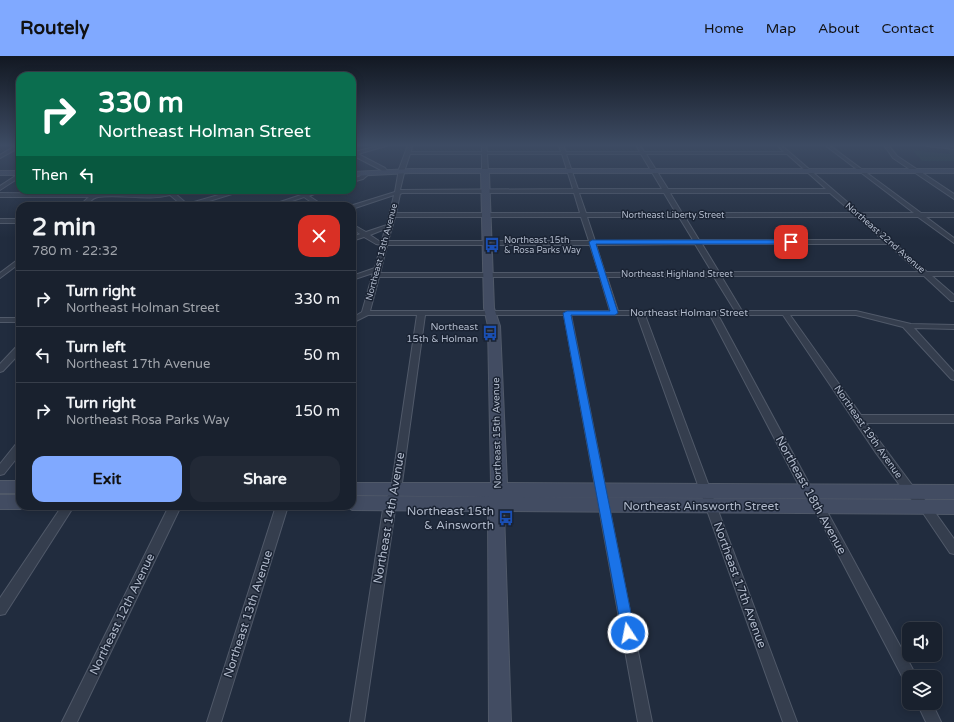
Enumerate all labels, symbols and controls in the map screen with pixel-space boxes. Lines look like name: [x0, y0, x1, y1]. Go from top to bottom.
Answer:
text: Routely: [20, 17, 89, 39]
text: Home: [704, 20, 744, 37]
text: Map: [766, 20, 796, 37]
text: About: [818, 20, 860, 37]
text: Contact: [882, 20, 934, 37]
text: 330 m: [98, 86, 184, 120]
icon: right: [32, 88, 84, 140]
text: Northeast Holman Street: [98, 120, 311, 142]
icon: left: [76, 164, 98, 186]
text: Then: [32, 166, 68, 184]
street label: Northeast 22nd Avenue: [843, 200, 927, 276]
street label: Northeast 13th Avenue: [364, 202, 400, 302]
street label: Northeast Liberty Street: [621, 210, 725, 221]
text: 2 min: [32, 213, 96, 242]
button: close: [298, 215, 340, 257]
pin: [774, 225, 808, 259]
icon: arrive: [780, 231, 802, 253]
place label: Northeast 15th & Rosa Parks Way: [504, 235, 581, 256]
bus stop icon: Northeast 15th & Rosa Parks Way: [483, 236, 501, 254]
text: 780 m · 22:32: [32, 243, 118, 259]
street label: Northeast Highland Street: [621, 269, 733, 280]
text: Turn right: [66, 282, 136, 300]
icon: right: [32, 288, 54, 310]
text: 330 m: [294, 290, 340, 308]
text: Northeast Holman Street: [66, 300, 220, 316]
street label: Northeast Holman Street: [630, 307, 748, 319]
place label: Northeast 15th & Holman: [406, 321, 478, 345]
bus stop icon: Northeast 15th & Holman: [481, 324, 499, 342]
text: Turn left: [66, 338, 126, 356]
icon: left: [32, 344, 54, 366]
text: 50 m: [303, 346, 340, 364]
text: Northeast 17th Avenue: [66, 356, 210, 372]
street label: Northeast 15th Avenue: [490, 377, 504, 489]
street label: Northeast 19th Avenue: [831, 383, 905, 481]
text: Turn right: [66, 394, 136, 412]
icon: right: [32, 400, 54, 422]
text: 150 m: [294, 402, 340, 420]
text: Northeast Rosa Parks Way: [66, 412, 229, 428]
street label: Northeast 18th Avenue: [773, 433, 850, 557]
street label: Northeast 14th Avenue: [371, 451, 407, 585]
button: Exit: [32, 456, 182, 502]
button: Share: [190, 456, 340, 502]
street label: Northeast Ainsworth Street: [623, 499, 779, 513]
place label: Northeast 15th & Ainsworth: [407, 504, 494, 532]
bus stop icon: Northeast 15th & Ainsworth: [497, 509, 515, 527]
street label: Northeast 17th Avenue: [711, 520, 769, 650]
street label: Northeast 13th Avenue: [221, 548, 275, 680]
street label: Northeast 12th Avenue: [87, 551, 158, 677]
position arrow: [607, 612, 649, 654]
map controls: [902, 622, 942, 710]
button: sound: [902, 622, 942, 662]
button: layers: [902, 670, 942, 710]

